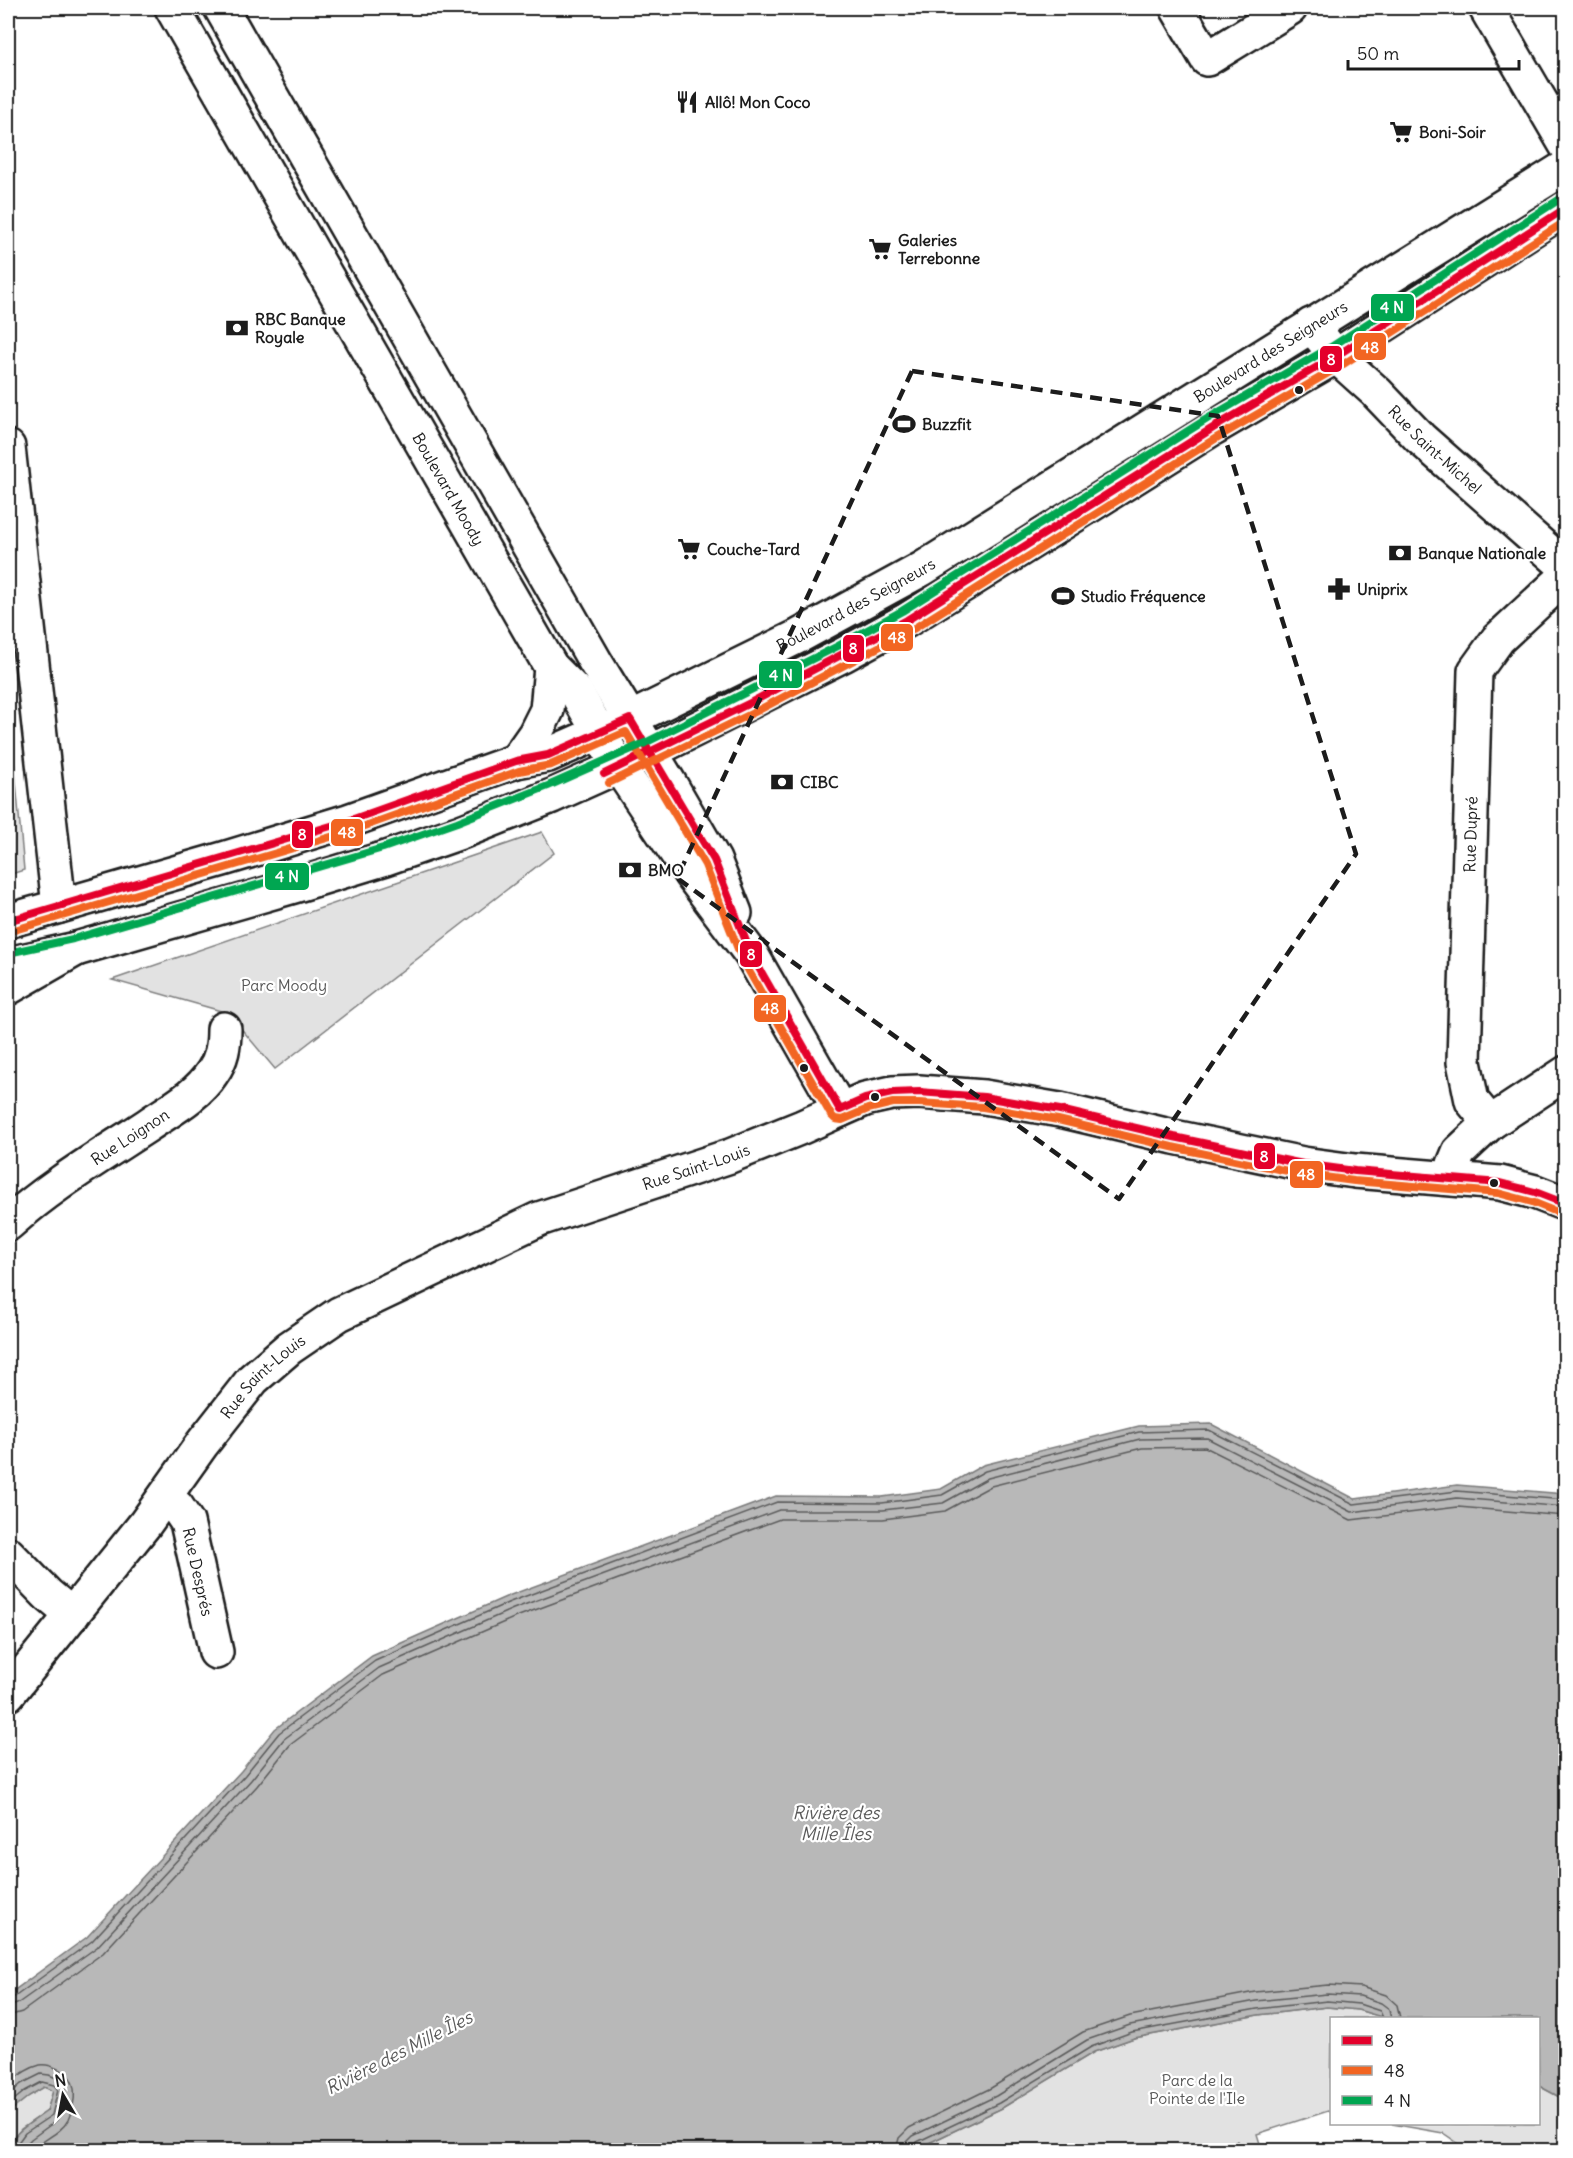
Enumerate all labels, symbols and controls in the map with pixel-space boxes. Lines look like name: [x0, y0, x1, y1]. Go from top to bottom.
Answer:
scale bar: [1348, 33, 1519, 71]
text: 50 m: [1357, 42, 1399, 65]
restaurant icon: Allô! Mon Coco: [674, 89, 700, 115]
place label: Allô! Mon Coco: [705, 92, 810, 112]
supermarket icon: Boni-Soir: [1388, 119, 1414, 145]
place label: Boni-Soir: [1419, 122, 1486, 142]
place label: Galeries Terrebonne: [898, 230, 980, 268]
supermarket icon: Galeries Terrebonne: [867, 236, 893, 262]
line badge: 4 N: [1370, 293, 1415, 322]
street label: Boulevard des Seigneurs: [1190, 296, 1351, 407]
text: 4 N: [1380, 297, 1404, 317]
place label: RBC Banque Royale: [255, 309, 346, 348]
bank icon: RBC Banque Royale: [224, 315, 250, 341]
line badge: 48: [1353, 332, 1387, 361]
text: 48: [1361, 337, 1379, 357]
line badge: 8: [1319, 345, 1343, 373]
text: 8: [1326, 349, 1336, 369]
unlabelled marker: [1293, 384, 1305, 396]
street label: Rue Saint-Michel: [1384, 401, 1486, 498]
sports icon: Buzzfit: [891, 411, 917, 437]
place label: Buzzfit: [922, 414, 972, 434]
street label: Boulevard Moody: [408, 429, 489, 549]
supermarket icon: Couche-Tard: [676, 536, 702, 562]
place label: Couche-Tard: [707, 539, 800, 559]
bank icon: Banque Nationale: [1387, 540, 1413, 566]
place label: Banque Nationale: [1418, 543, 1546, 564]
street label: Boulevard des Seigneurs: [773, 553, 939, 656]
pharmacy icon: Uniprix: [1326, 576, 1352, 602]
place label: Uniprix: [1357, 579, 1408, 600]
sports icon: Studio Fréquence: [1050, 583, 1076, 609]
place label: Studio Fréquence: [1081, 586, 1206, 607]
line badge: 48: [880, 623, 914, 652]
text: 48: [888, 627, 906, 647]
line badge: 8: [842, 634, 865, 663]
text: 8: [848, 638, 858, 658]
line badge: 4 N: [758, 660, 803, 689]
text: 4 N: [769, 665, 793, 685]
bank icon: CIBC: [769, 769, 795, 795]
place label: CIBC: [800, 772, 839, 792]
street label: Rue Dupré: [1459, 796, 1481, 873]
line badge: 48: [330, 818, 364, 847]
line badge: 8: [291, 820, 314, 849]
text: 48: [338, 822, 356, 842]
text: 8: [297, 824, 307, 844]
bank icon: BMO: [617, 857, 643, 883]
place label: BMO: [648, 860, 684, 880]
line badge: 4 N: [264, 862, 310, 891]
text: 4 N: [275, 866, 299, 886]
line badge: 8: [739, 940, 763, 968]
text: 8: [746, 944, 756, 964]
park label: Parc Moody: [241, 975, 327, 995]
line badge: 48: [753, 994, 787, 1023]
text: 48: [761, 998, 779, 1018]
unlabelled marker: [798, 1062, 810, 1074]
unlabelled marker: [869, 1091, 881, 1103]
street label: Rue Loignon: [87, 1104, 173, 1169]
street label: Rue Saint-Louis: [640, 1139, 753, 1194]
line badge: 8: [1253, 1142, 1276, 1170]
text: 8: [1259, 1146, 1269, 1166]
line badge: 48: [1289, 1160, 1324, 1189]
text: 48: [1297, 1164, 1315, 1184]
unlabelled marker: [1488, 1177, 1500, 1189]
street label: Rue Saint-Louis: [216, 1330, 309, 1422]
street label: Rue Després: [179, 1526, 218, 1618]
water label: Rivière des Mille Îles: [792, 1801, 881, 1845]
water label: Rivière des Mille Îles: [321, 2005, 478, 2100]
legend: [1330, 2017, 1540, 2125]
text: 8: [1384, 2029, 1394, 2052]
text: 48: [1384, 2059, 1405, 2082]
north arrow: [33, 2065, 93, 2125]
text: N: [53, 2069, 68, 2091]
park label: Parc de la Pointe de l'Ile: [1149, 2070, 1245, 2108]
text: 4 N: [1384, 2089, 1411, 2112]

